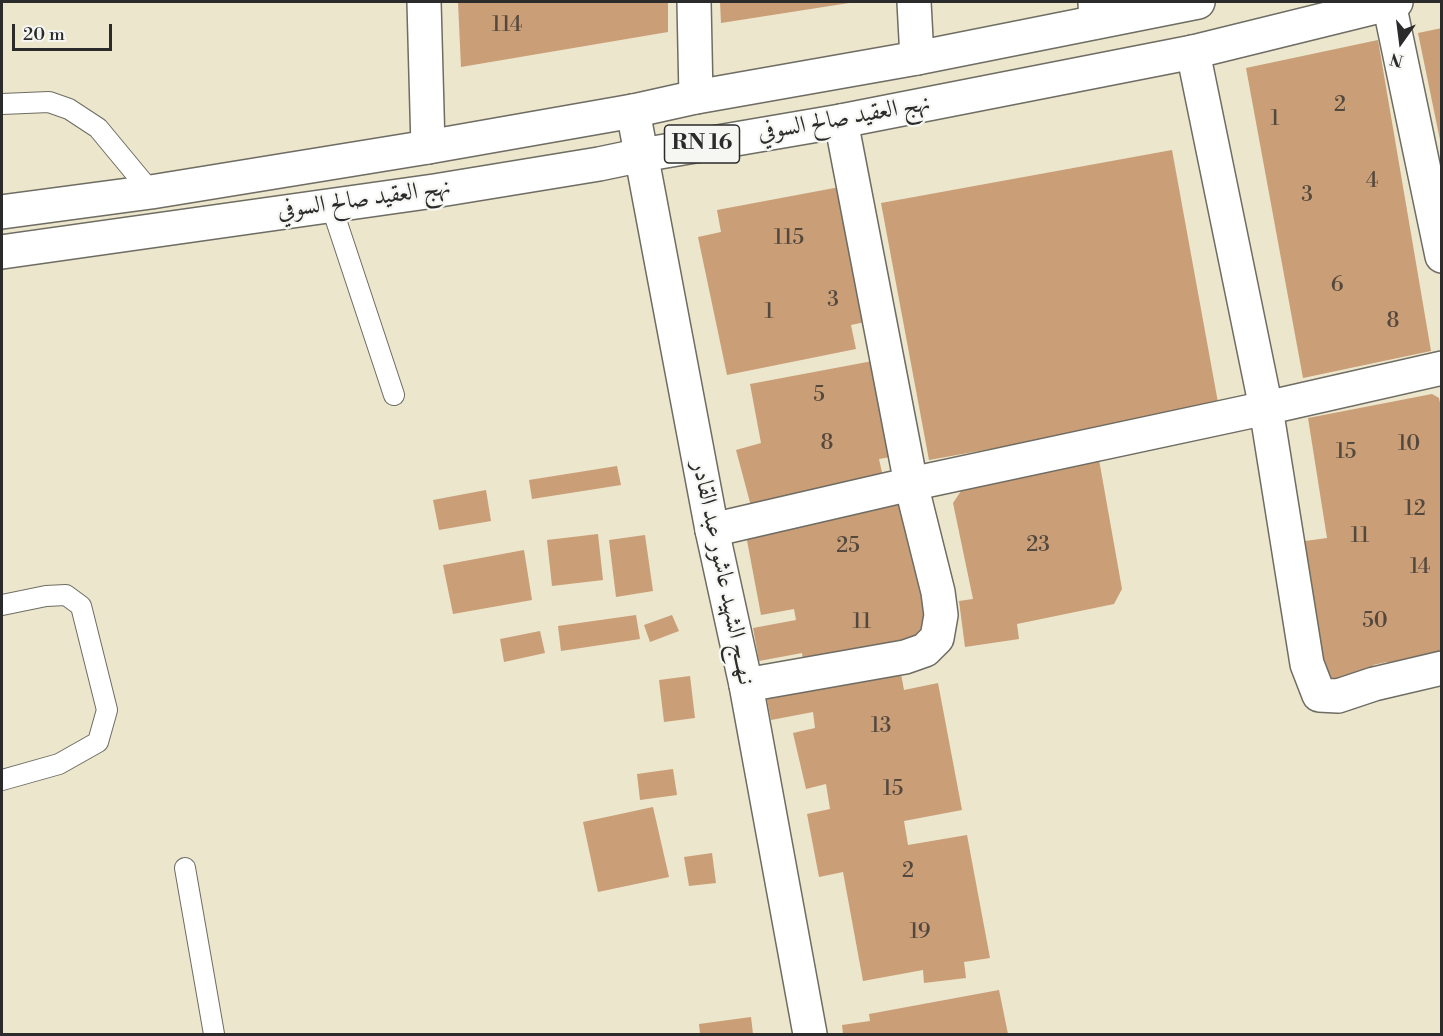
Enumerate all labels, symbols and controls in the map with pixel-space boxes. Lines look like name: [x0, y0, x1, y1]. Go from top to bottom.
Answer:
scale bar: [15, 12, 116, 50]
north arrow: [1371, 12, 1431, 72]
house number: 114: [492, 13, 522, 39]
text: 20 m: [23, 23, 65, 46]
text: N: [1388, 48, 1405, 71]
street label: نهج العقيد صالح السوفي: [755, 90, 933, 148]
house number: 2: [1334, 93, 1346, 119]
house number: 1: [1270, 107, 1280, 133]
road number: RN 16: [664, 125, 740, 163]
house number: 4: [1366, 169, 1378, 195]
street label: نهج العقيد صالح السوفي: [275, 174, 453, 226]
house number: 3: [1301, 183, 1313, 209]
house number: 115: [774, 226, 804, 252]
house number: 6: [1331, 273, 1343, 299]
house number: 3: [827, 288, 839, 314]
house number: 1: [764, 300, 774, 326]
house number: 8: [1387, 309, 1399, 335]
house number: 5: [813, 383, 825, 409]
house number: 8: [821, 431, 833, 457]
house number: 10: [1398, 432, 1420, 458]
house number: 15: [1336, 440, 1356, 466]
street label: نـهــج الشهيد عاشور عبد القادر: [684, 458, 760, 688]
house number: 12: [1404, 497, 1426, 523]
house number: 11: [1351, 524, 1369, 550]
house number: 23: [1026, 533, 1050, 559]
house number: 25: [836, 534, 860, 560]
house number: 14: [1410, 555, 1430, 581]
house number: 50: [1362, 609, 1388, 635]
house number: 11: [853, 610, 871, 636]
house number: 13: [871, 714, 891, 740]
house number: 15: [883, 777, 903, 803]
house number: 2: [902, 859, 914, 885]
house number: 19: [909, 920, 931, 946]

